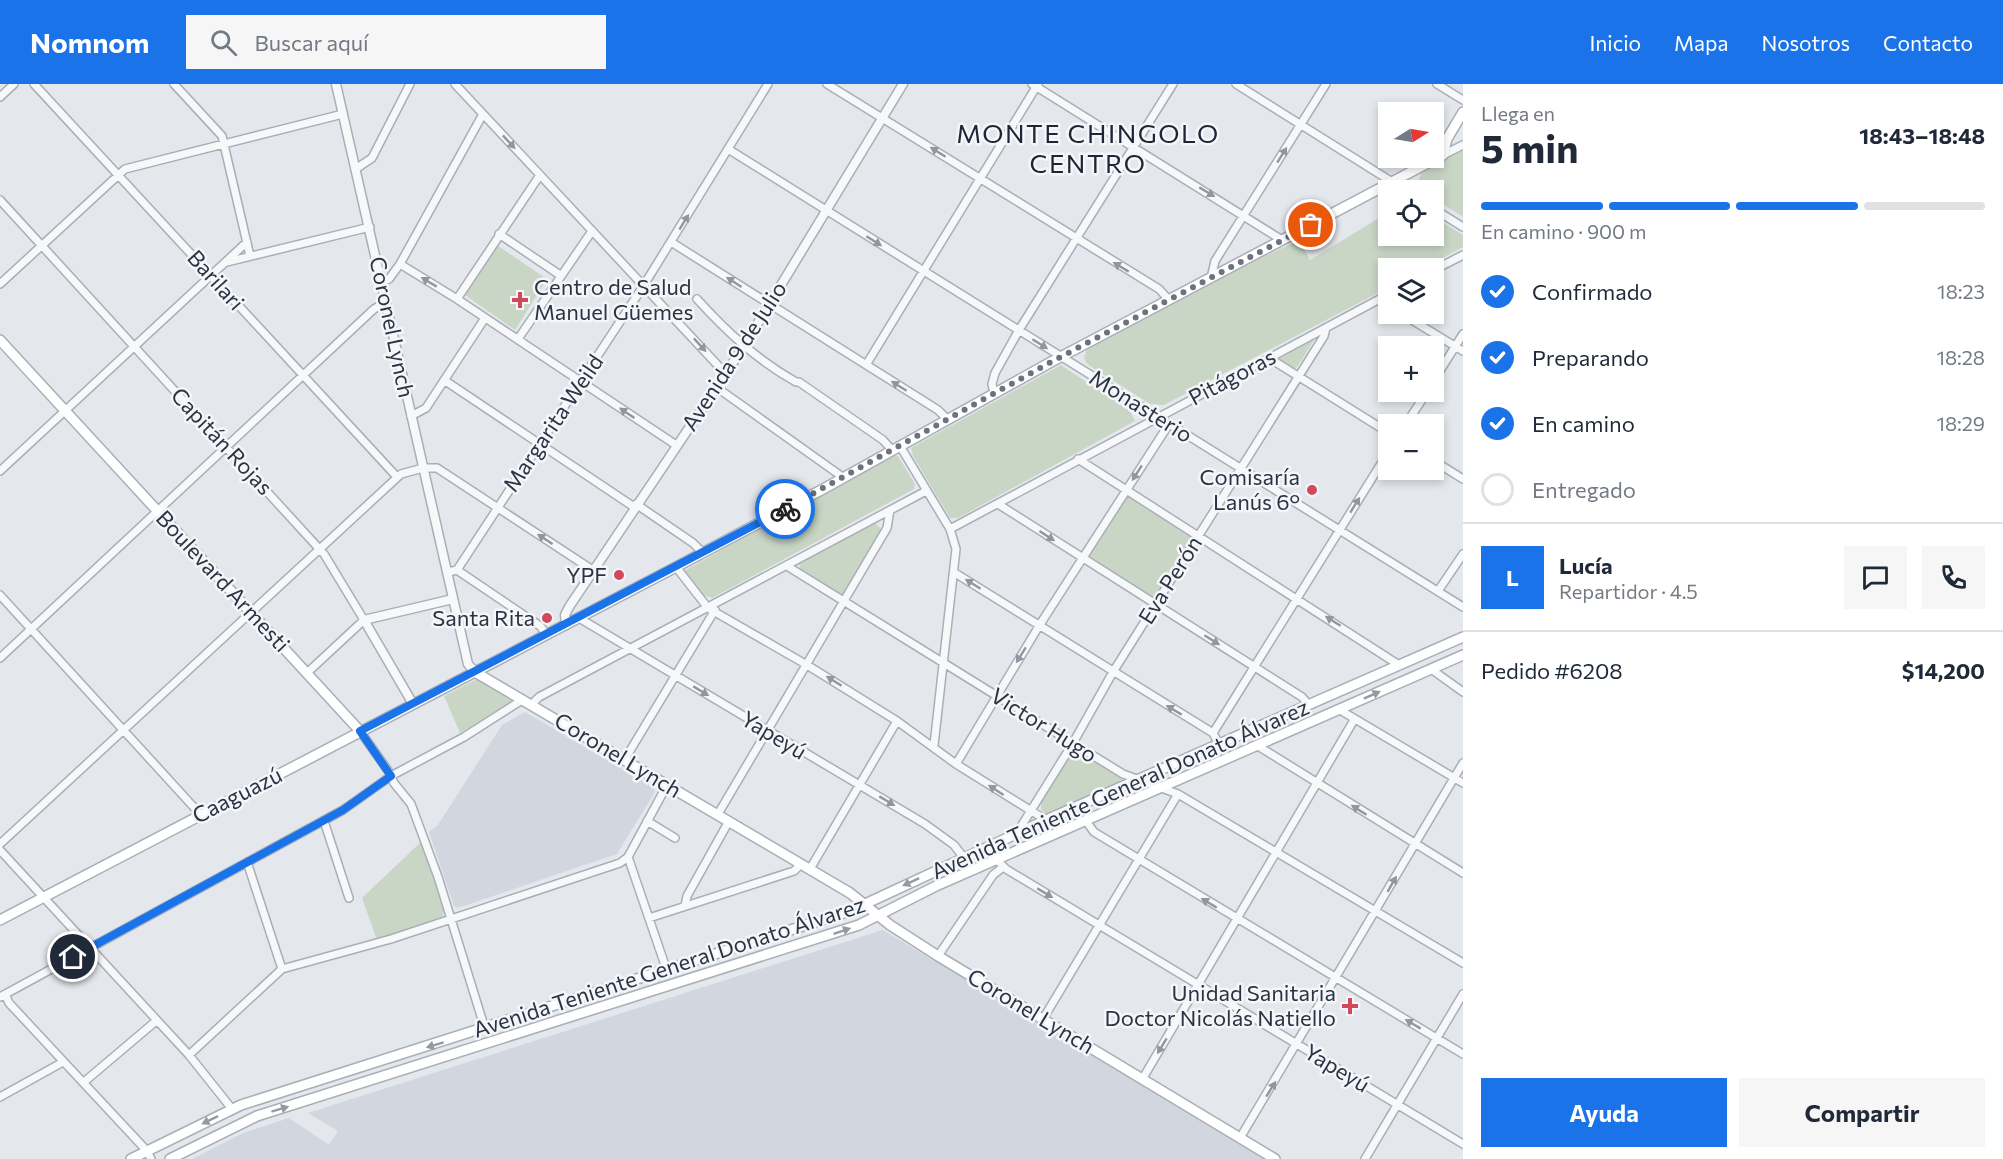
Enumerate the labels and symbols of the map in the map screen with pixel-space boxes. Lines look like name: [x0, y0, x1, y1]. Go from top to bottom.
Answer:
north arrow: [1378, 102, 1444, 168]
district label: MONTE CHINGOLO CENTRO: [956, 117, 1220, 178]
one-way arrow: [502, 134, 515, 149]
one-way arrow: [930, 147, 946, 158]
one-way arrow: [1276, 147, 1287, 164]
one-way arrow: [1198, 187, 1215, 198]
pin: [1285, 199, 1336, 250]
one-way arrow: [678, 214, 689, 230]
one-way arrow: [866, 236, 883, 247]
street label: Barilari: [182, 244, 250, 315]
street label: Coronel Lynch: [364, 254, 421, 400]
one-way arrow: [1113, 261, 1129, 272]
place label: Centro de Salud Manuel Güemes: [534, 273, 693, 325]
street label: Avenida 9 de Julio: [675, 276, 792, 436]
one-way arrow: [421, 277, 437, 288]
one-way arrow: [726, 277, 742, 288]
marker: Centro de Salud Manuel Güemes: [511, 291, 529, 309]
one-way arrow: [693, 338, 707, 353]
one-way arrow: [1032, 338, 1048, 349]
street label: Pitágoras: [1184, 342, 1280, 411]
street label: Margarita Weild: [497, 349, 609, 497]
street label: Monasterio: [1085, 363, 1198, 448]
one-way arrow: [891, 380, 908, 391]
street label: Capitán Rojas: [166, 381, 279, 500]
one-way arrow: [619, 408, 635, 419]
place label: Comisaría Lanús 6°: [1199, 463, 1300, 515]
one-way arrow: [1132, 465, 1143, 481]
courier: [755, 479, 815, 539]
marker: Comisaría Lanús 6°: [1305, 483, 1319, 497]
one-way arrow: [1350, 497, 1361, 514]
street label: Boulevard Armesti: [151, 504, 296, 657]
one-way arrow: [1039, 530, 1055, 541]
street label: Eva Perón: [1132, 531, 1207, 629]
one-way arrow: [537, 534, 554, 545]
place label: YPF: [566, 561, 607, 588]
marker: YPF: [612, 568, 626, 582]
one-way arrow: [965, 579, 981, 590]
place label: Santa Rita: [432, 604, 535, 631]
marker: Santa Rita: [540, 611, 554, 625]
one-way arrow: [1325, 615, 1341, 626]
one-way arrow: [1204, 634, 1220, 645]
one-way arrow: [1016, 647, 1027, 663]
one-way arrow: [826, 676, 842, 687]
street label: Victor Hugo: [986, 681, 1102, 768]
one-way arrow: [693, 686, 709, 697]
one-way arrow: [1364, 691, 1381, 700]
street label: Avenida Teniente General Donato Álvarez: [927, 693, 1313, 884]
one-way arrow: [1166, 704, 1182, 715]
street label: Yapeyú: [737, 705, 812, 765]
street label: Coronel Lynch: [550, 706, 687, 803]
street label: Caaguazú: [187, 761, 286, 829]
one-way arrow: [988, 784, 1004, 795]
one-way arrow: [879, 796, 895, 807]
one-way arrow: [1351, 805, 1367, 816]
one-way arrow: [1386, 876, 1396, 893]
one-way arrow: [902, 878, 919, 887]
one-way arrow: [1037, 888, 1053, 899]
street label: Avenida Teniente General Donato Álvarez: [469, 890, 868, 1043]
one-way arrow: [1201, 897, 1217, 908]
one-way arrow: [833, 926, 851, 935]
pin: [47, 931, 98, 982]
street label: Coronel Lynch: [963, 962, 1100, 1059]
place label: Unidad Sanitaria Doctor Nicolás Natiello: [1105, 979, 1336, 1031]
marker: Unidad Sanitaria Doctor Nicolás Natiello: [1341, 997, 1359, 1015]
one-way arrow: [1404, 1019, 1421, 1029]
one-way arrow: [1156, 1038, 1167, 1054]
street label: Yapeyú: [1300, 1038, 1375, 1098]
one-way arrow: [425, 1040, 443, 1050]
one-way arrow: [1266, 1080, 1277, 1097]
one-way arrow: [271, 1103, 289, 1113]
one-way arrow: [201, 1114, 219, 1124]

